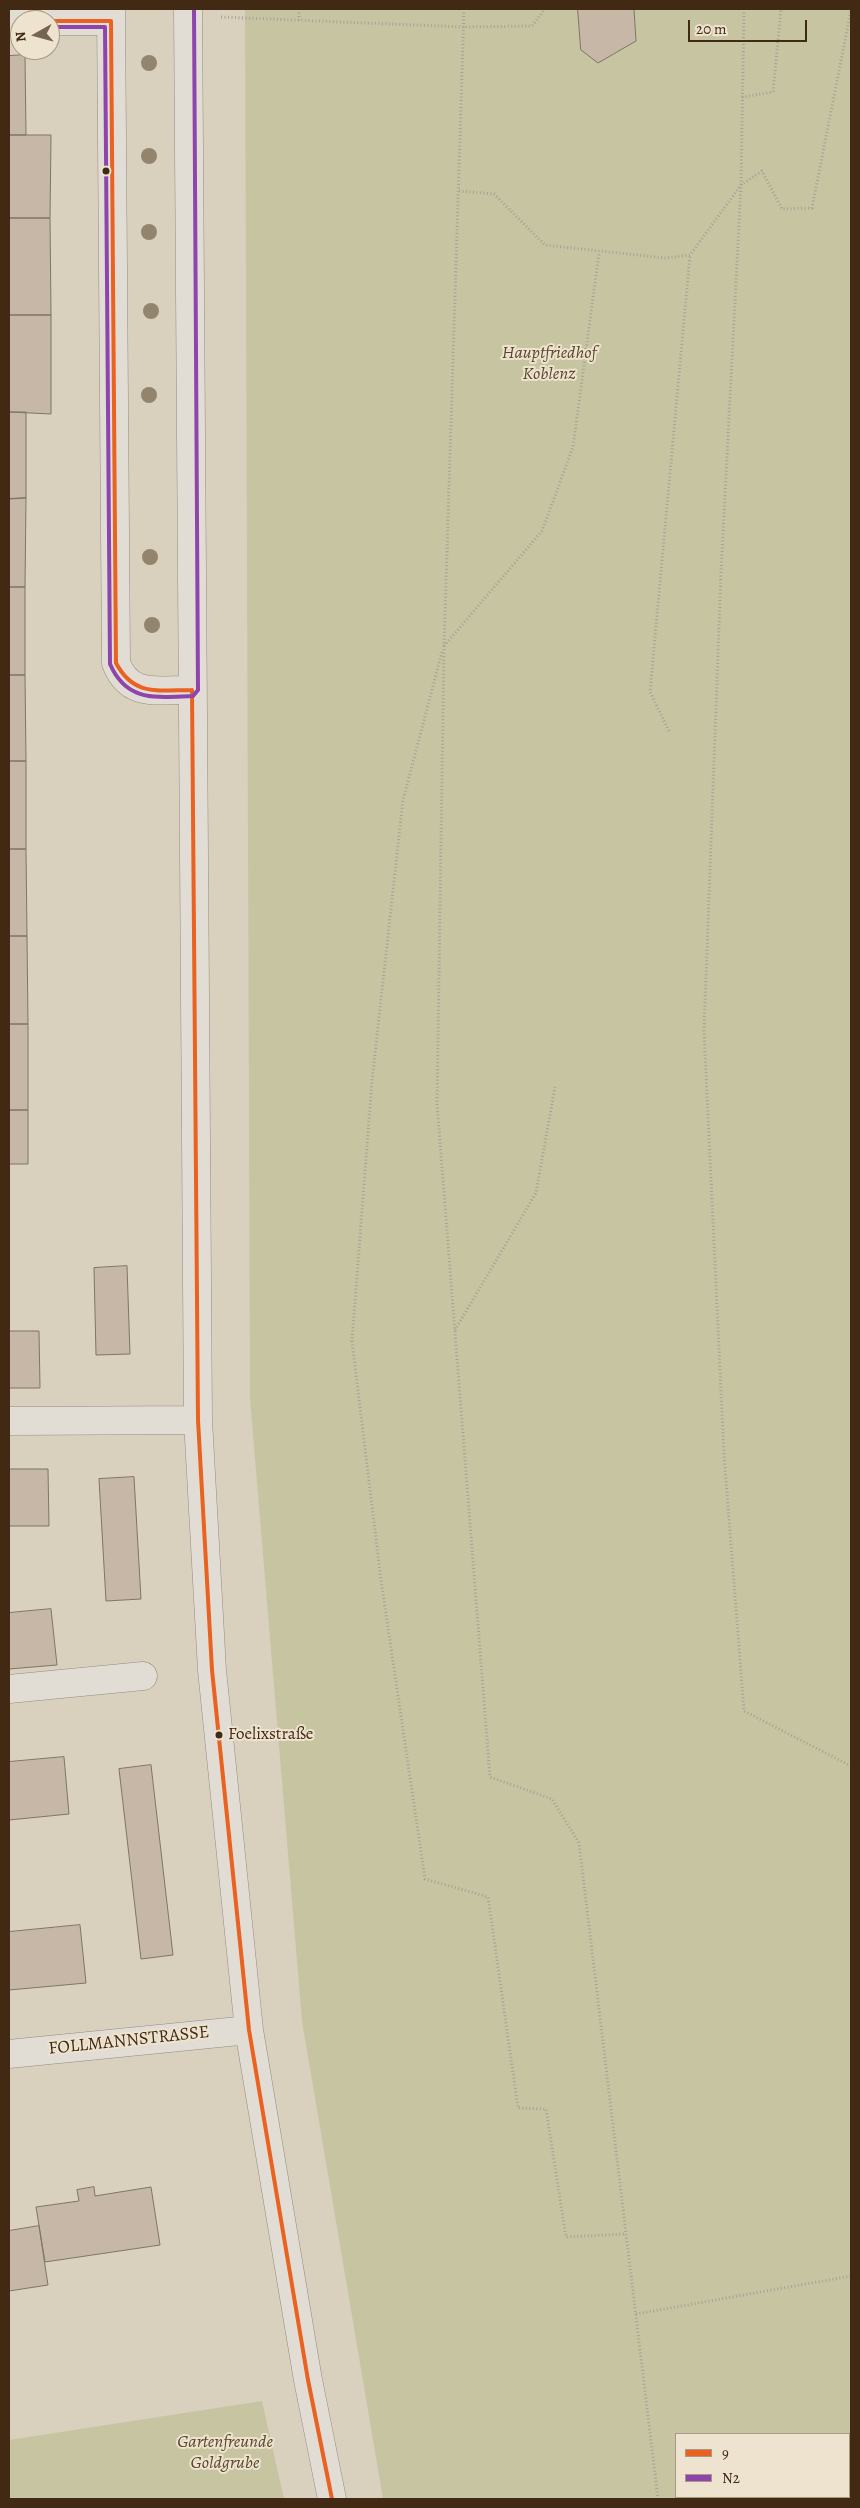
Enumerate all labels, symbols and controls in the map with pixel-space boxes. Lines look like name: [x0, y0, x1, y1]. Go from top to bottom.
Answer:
north arrow: [10, 10, 60, 60]
scale bar: [690, 10, 809, 42]
text: 20 m: [696, 19, 727, 39]
text: N: [11, 31, 31, 43]
unlabelled marker: [101, 166, 111, 176]
park label: Hauptfriedhof Koblenz: [502, 343, 596, 386]
place label: Foelixstraße: [228, 1725, 313, 1745]
marker: Foelixstraße: [214, 1730, 224, 1740]
street label: FOLLMANNSTRASSE: [48, 2022, 210, 2060]
park label: Gartenfreunde Goldgrube: [177, 2432, 273, 2474]
legend: [675, 2433, 850, 2498]
text: 9: [722, 2443, 729, 2463]
text: N2: [722, 2468, 740, 2488]

